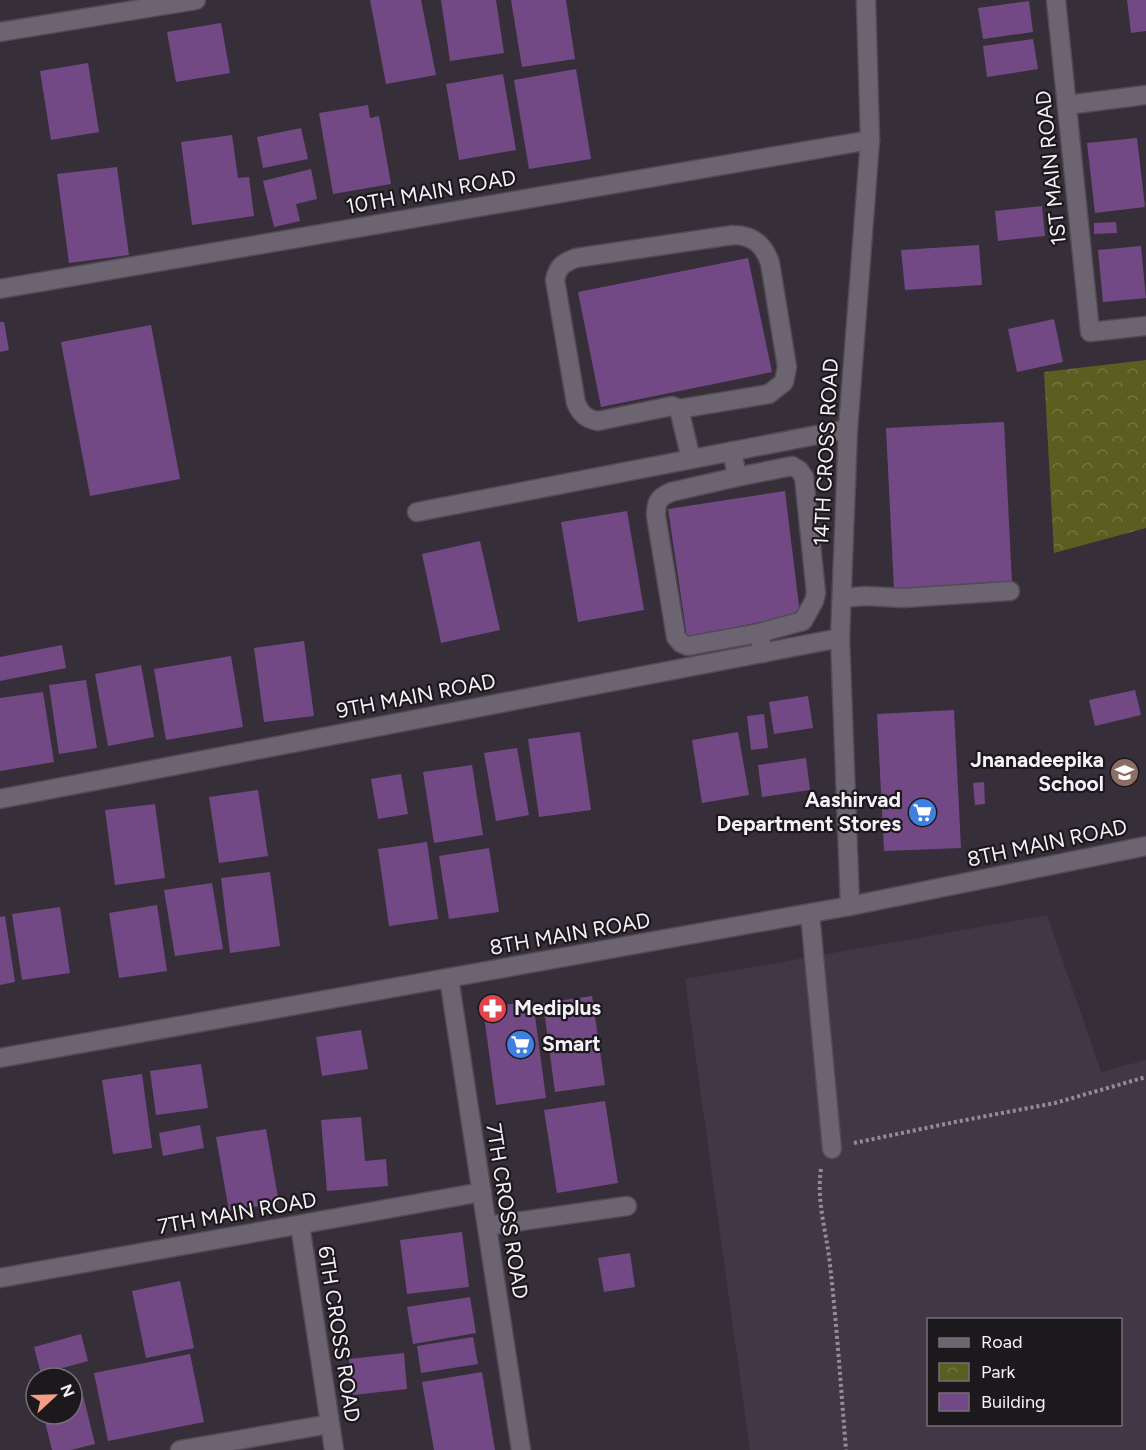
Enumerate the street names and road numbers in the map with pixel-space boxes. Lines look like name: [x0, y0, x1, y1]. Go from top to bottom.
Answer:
street label: 1ST MAIN ROAD: [1030, 89, 1071, 247]
street label: 10TH MAIN ROAD: [344, 164, 518, 219]
street label: 14TH CROSS ROAD: [808, 357, 843, 546]
street label: 9TH MAIN ROAD: [334, 668, 498, 723]
street label: 8TH MAIN ROAD: [965, 813, 1129, 872]
street label: 8TH MAIN ROAD: [488, 907, 652, 960]
street label: 7TH CROSS ROAD: [481, 1121, 534, 1301]
street label: 7TH MAIN ROAD: [155, 1186, 318, 1239]
street label: 6TH CROSS ROAD: [313, 1244, 366, 1424]

